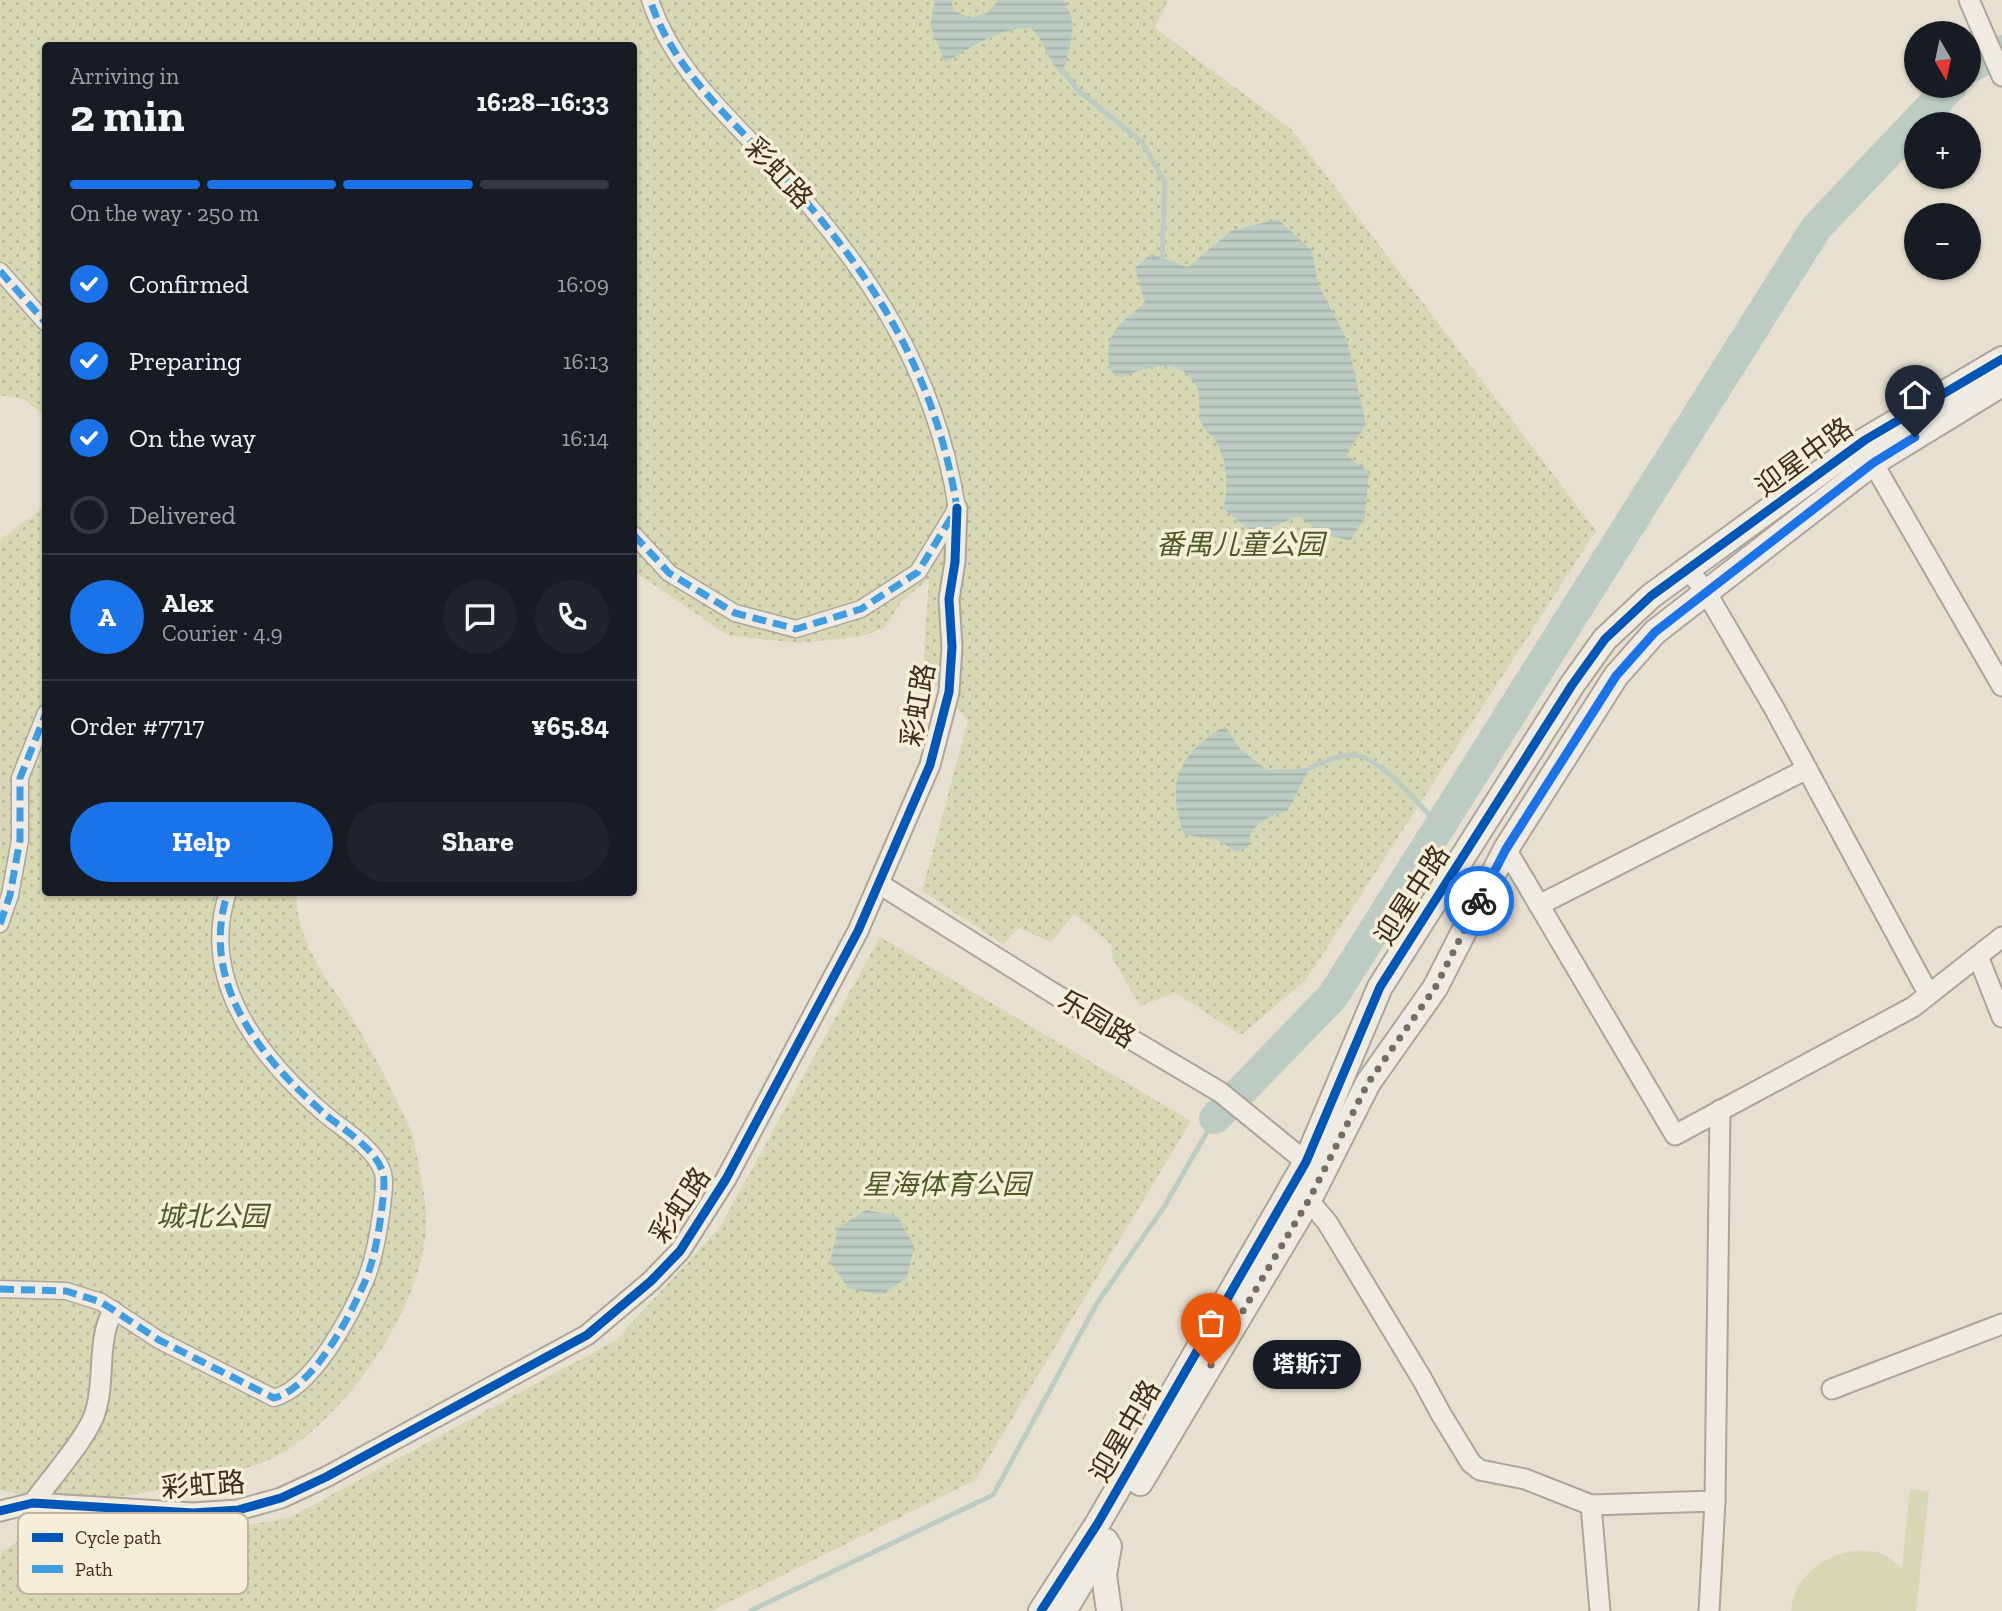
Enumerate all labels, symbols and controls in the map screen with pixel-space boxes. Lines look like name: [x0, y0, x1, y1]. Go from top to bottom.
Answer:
north arrow: [1904, 21, 1981, 98]
map controls: [1904, 21, 1981, 280]
text: Arriving in: [70, 62, 179, 90]
text: 16:28–16:33: [476, 86, 609, 118]
text: 2 min: [70, 88, 185, 143]
button: +: [1904, 112, 1981, 189]
street label: 彩虹路: [738, 131, 820, 215]
text: On the way · 250 m: [70, 199, 259, 227]
button: −: [1904, 203, 1981, 280]
icon: check: [70, 265, 108, 303]
text: Confirmed: [129, 268, 249, 300]
text: 16:09: [557, 270, 609, 298]
icon: check: [70, 342, 108, 380]
text: Preparing: [129, 345, 241, 377]
text: 16:13: [563, 347, 609, 375]
pin: [1885, 365, 1945, 437]
icon: home: [1896, 376, 1934, 414]
street label: 迎星中路: [1749, 411, 1859, 503]
icon: check: [70, 419, 108, 457]
text: On the way: [129, 422, 256, 454]
text: 16:14: [562, 424, 609, 452]
text: Delivered: [129, 499, 236, 531]
park label: 番禺儿童公园: [1156, 528, 1328, 561]
button: chat: [443, 580, 517, 654]
button: phone: [535, 580, 609, 654]
text: Alex: [162, 587, 214, 619]
text: A: [98, 601, 116, 633]
text: Courier · 4.9: [162, 619, 283, 647]
street label: 彩虹路: [894, 661, 942, 749]
text: Order #7717: [70, 710, 204, 742]
text: ¥65.84: [531, 710, 609, 742]
button: Help: [70, 802, 333, 882]
button: Share: [347, 802, 609, 882]
street label: 迎星中路: [1368, 839, 1456, 951]
courier: [1444, 866, 1514, 936]
icon: bike: [1460, 882, 1498, 920]
street label: 乐园路: [1052, 983, 1142, 1055]
street label: 彩虹路: [643, 1161, 717, 1249]
park label: 星海体育公园: [862, 1168, 1034, 1201]
park label: 城北公园: [156, 1200, 272, 1233]
pin: [1181, 1293, 1241, 1365]
icon: bag: [1192, 1304, 1230, 1342]
callout: 塔斯汀: [1253, 1340, 1362, 1390]
text: 塔斯汀: [1273, 1350, 1342, 1378]
street label: 迎星中路: [1083, 1374, 1167, 1488]
street label: 彩虹路: [160, 1466, 246, 1504]
legend: [18, 1513, 248, 1594]
text: Cycle path: [75, 1526, 161, 1549]
text: Path: [75, 1558, 113, 1581]

